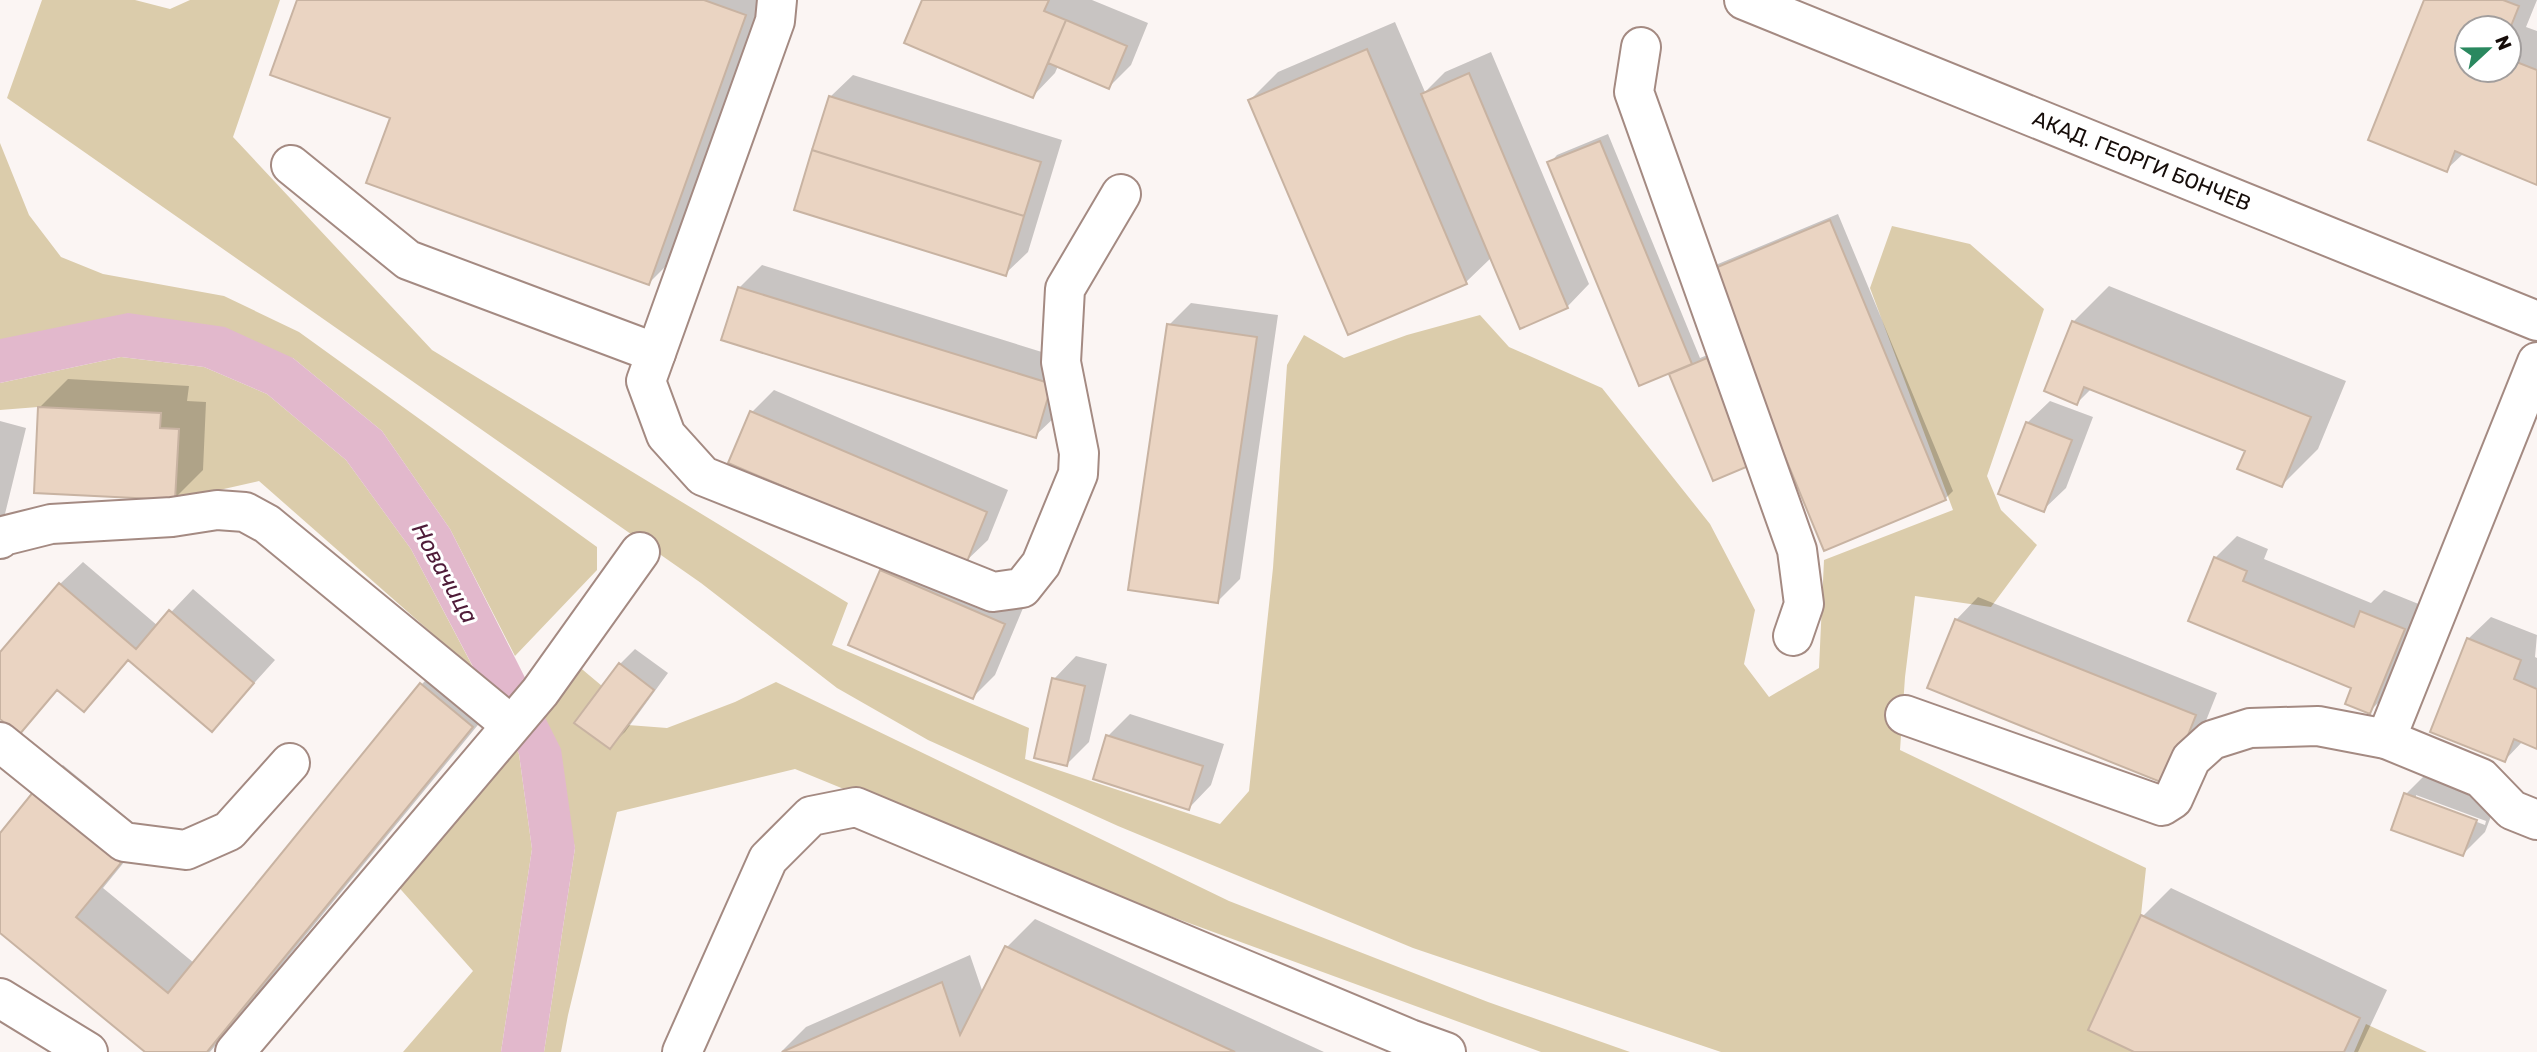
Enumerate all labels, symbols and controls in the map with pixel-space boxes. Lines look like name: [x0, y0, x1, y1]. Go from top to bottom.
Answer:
north arrow: [2453, 14, 2523, 84]
text: N: [2490, 32, 2517, 53]
street label: АКАД. ГЕОРГИ БОНЧЕВ: [2029, 105, 2255, 216]
water label: Новачица: [406, 518, 484, 628]

